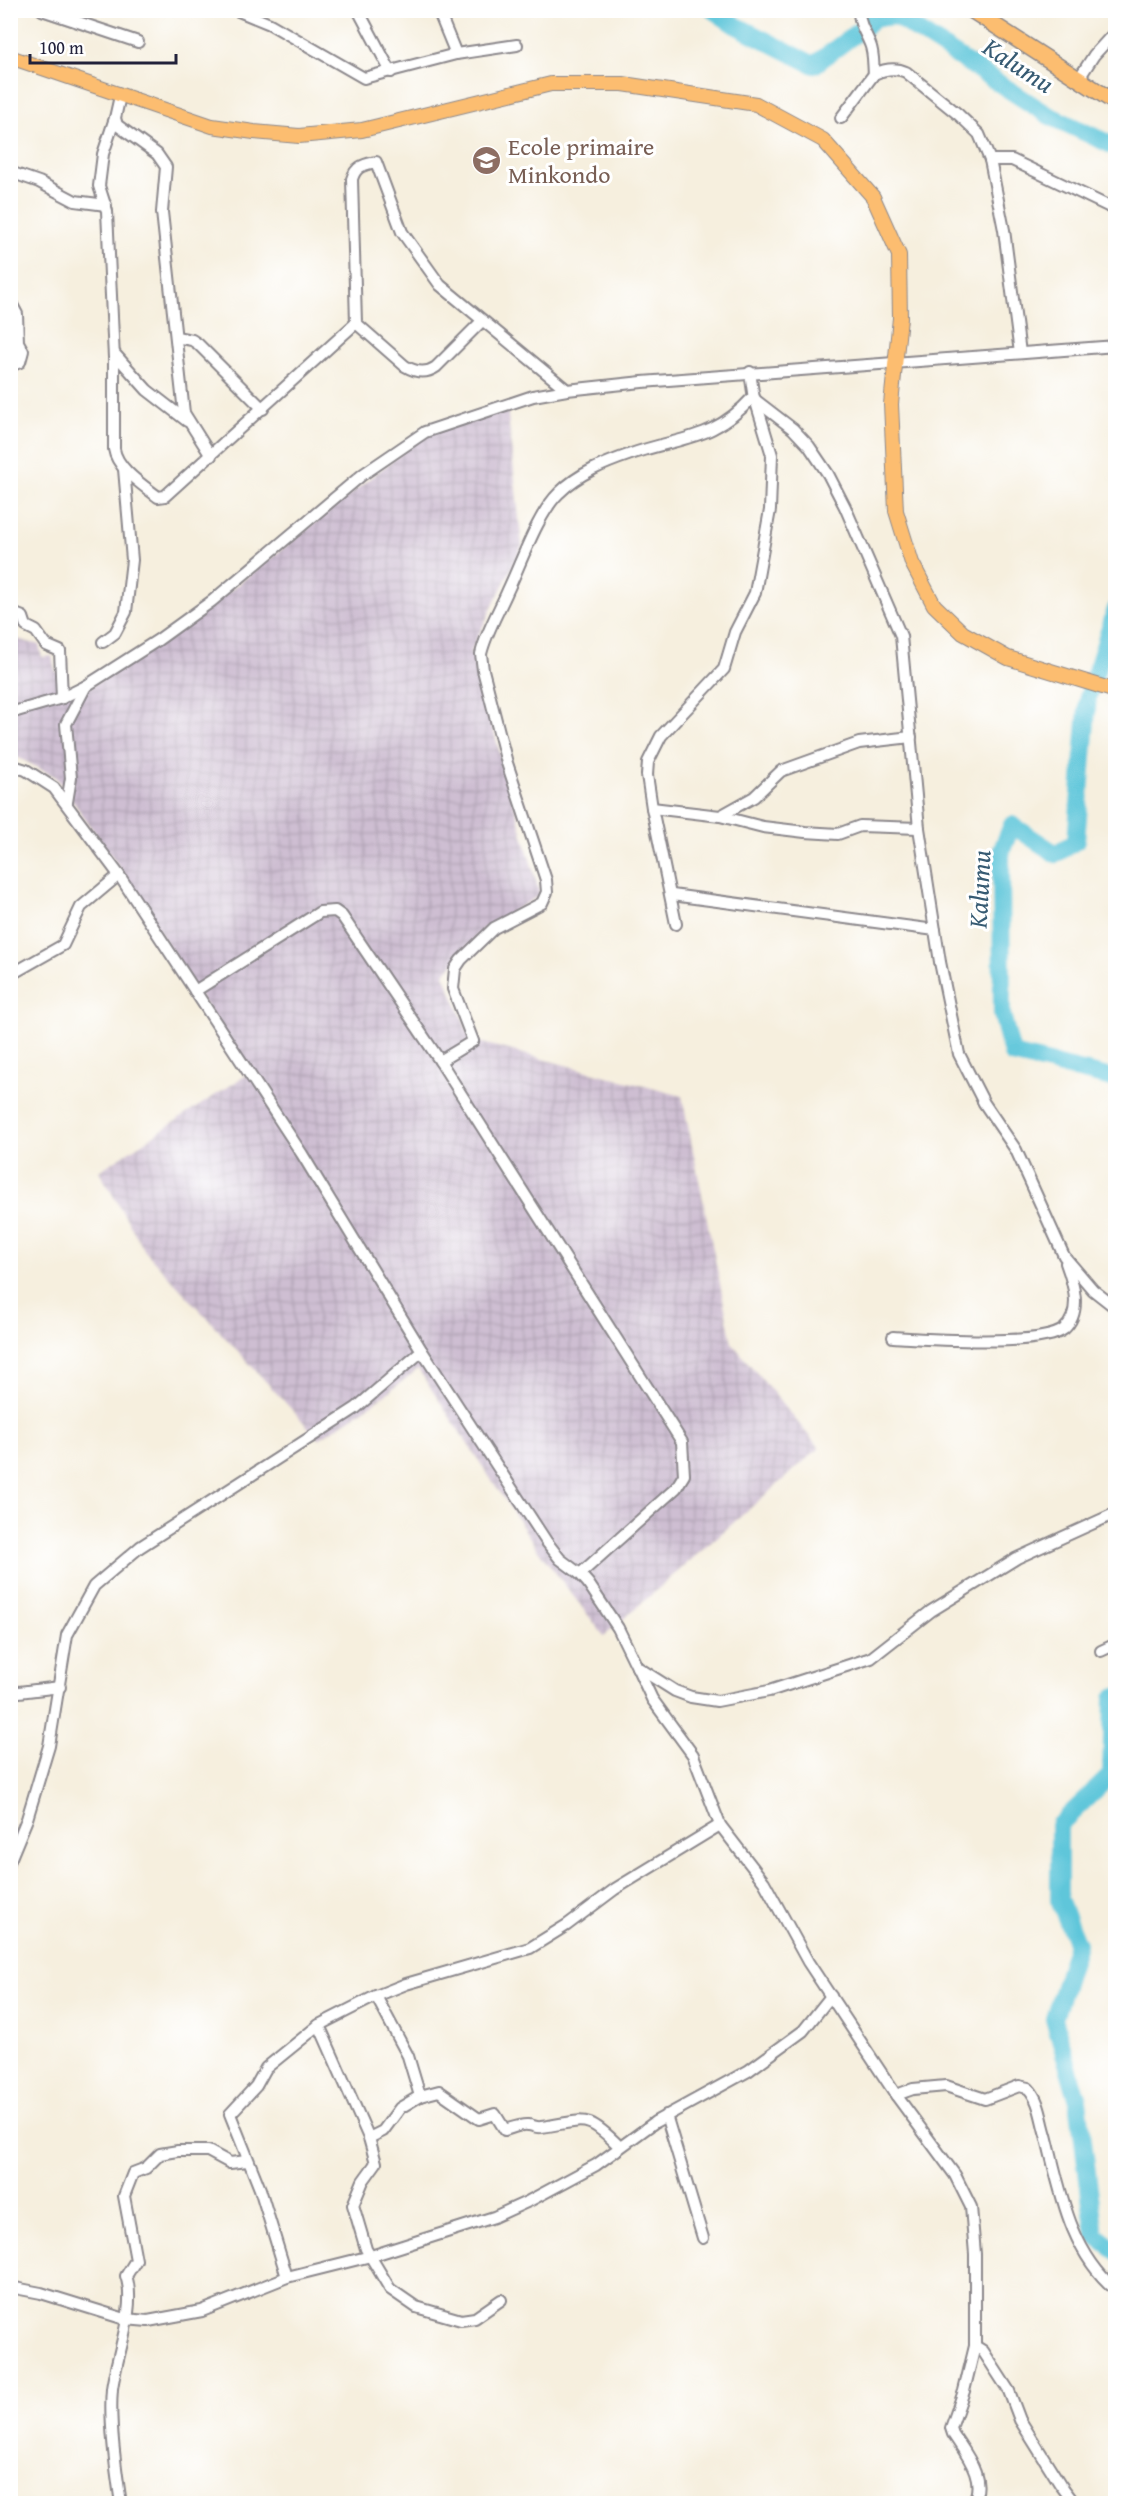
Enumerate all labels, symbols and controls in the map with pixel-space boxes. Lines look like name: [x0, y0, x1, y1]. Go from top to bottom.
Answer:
scale bar: [30, 27, 176, 65]
water label: Kalumu: [975, 27, 1063, 103]
text: 100 m: [39, 34, 84, 61]
place label: Ecole primaire Minkondo: [508, 129, 654, 192]
school or university icon: Ecole primaire Minkondo: [471, 144, 503, 176]
water label: Kalumu: [957, 849, 1001, 930]

